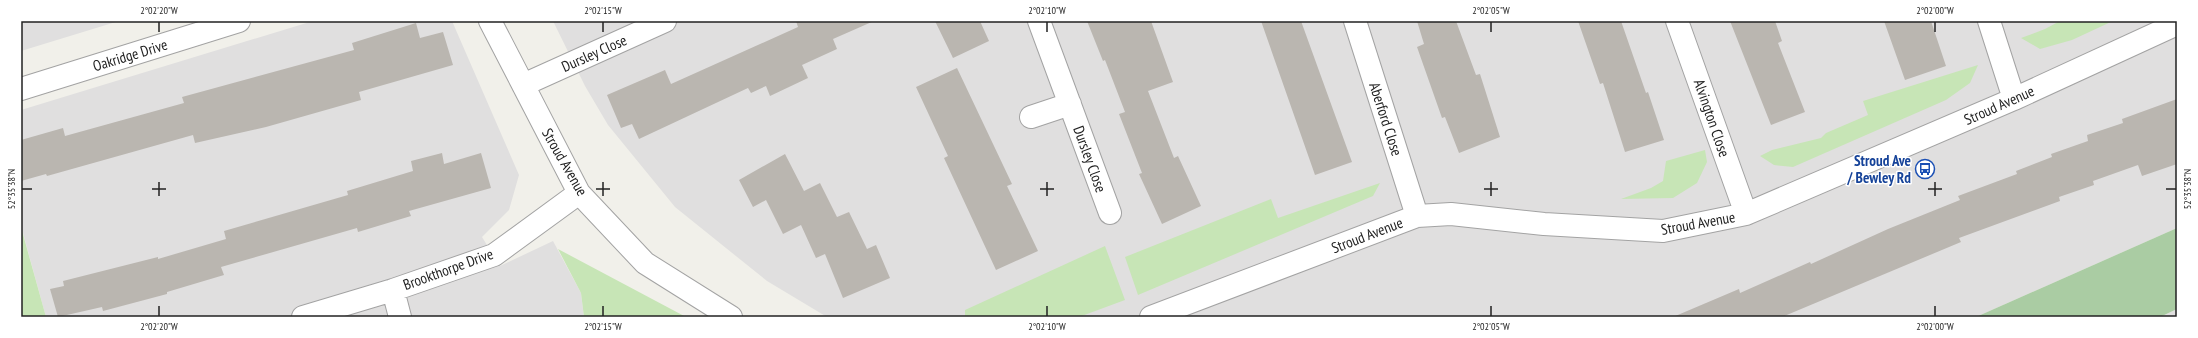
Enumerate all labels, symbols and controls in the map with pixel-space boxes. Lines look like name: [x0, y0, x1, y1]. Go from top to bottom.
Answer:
text: 2°02'20"W: [140, 4, 178, 17]
text: 2°02'15"W: [584, 4, 622, 17]
text: 2°02'10"W: [1028, 4, 1066, 17]
text: 2°02'05"W: [1472, 4, 1510, 17]
text: 2°02'00"W: [1916, 4, 1954, 17]
street label: Dursley Close: [558, 30, 630, 76]
street label: Oakridge Drive: [90, 35, 170, 75]
street label: Alvington Close: [1690, 77, 1734, 159]
street label: Aberford Close: [1365, 80, 1407, 158]
street label: Stroud Avenue: [1961, 81, 2037, 129]
street label: Dursley Close: [1069, 123, 1111, 195]
street label: Stroud Avenue: [538, 125, 592, 199]
place label: Stroud Ave / Bewley Rd: [1846, 151, 1911, 187]
bus stop icon: Stroud Ave / Bewley Rd: [1914, 158, 1936, 180]
text: 52°35'38"N: [5, 169, 18, 209]
text: 52°35'38"N: [2181, 169, 2194, 209]
street label: Stroud Avenue: [1659, 207, 1737, 239]
street label: Stroud Avenue: [1329, 213, 1405, 257]
street label: Brookthorpe Drive: [400, 244, 496, 294]
text: 2°02'20"W: [140, 320, 178, 333]
text: 2°02'15"W: [584, 320, 622, 333]
text: 2°02'10"W: [1028, 320, 1066, 333]
text: 2°02'05"W: [1472, 320, 1510, 333]
text: 2°02'00"W: [1916, 320, 1954, 333]

